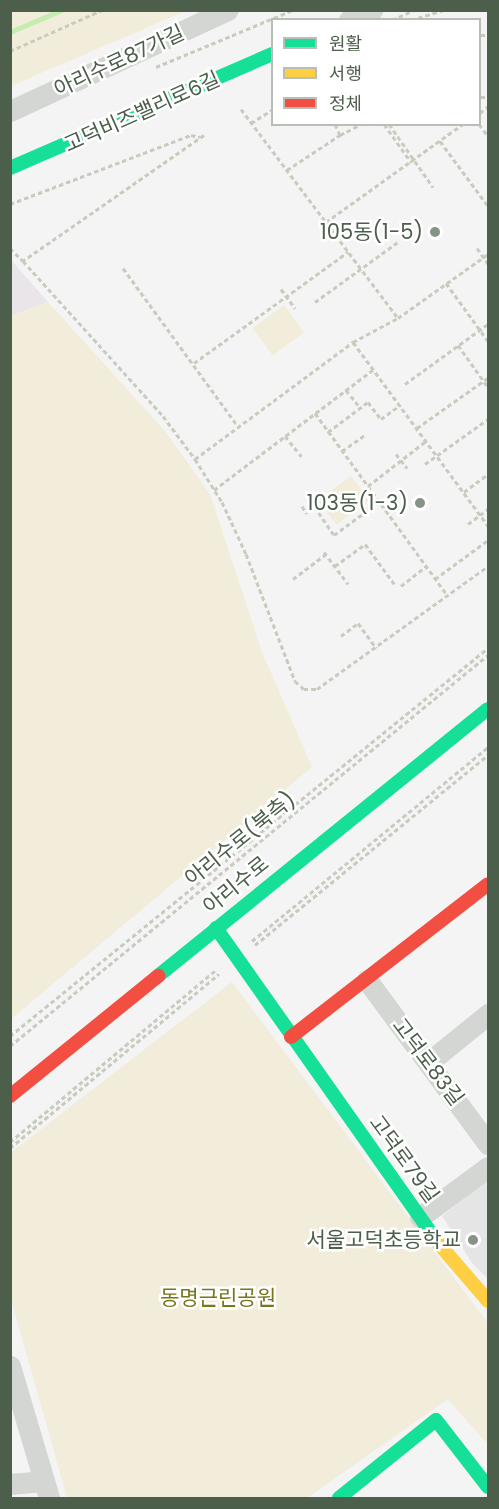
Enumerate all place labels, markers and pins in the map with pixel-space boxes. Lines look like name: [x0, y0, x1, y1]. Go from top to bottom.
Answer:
place label: 105동(1-5): [320, 219, 423, 245]
marker: 105동(1-5): [428, 225, 442, 239]
place label: 103동(1-3): [307, 490, 408, 516]
marker: 103동(1-3): [413, 496, 427, 510]
place label: 서울고덕초등학교: [306, 1227, 461, 1253]
marker: 서울고덕초등학교: [466, 1233, 480, 1247]

